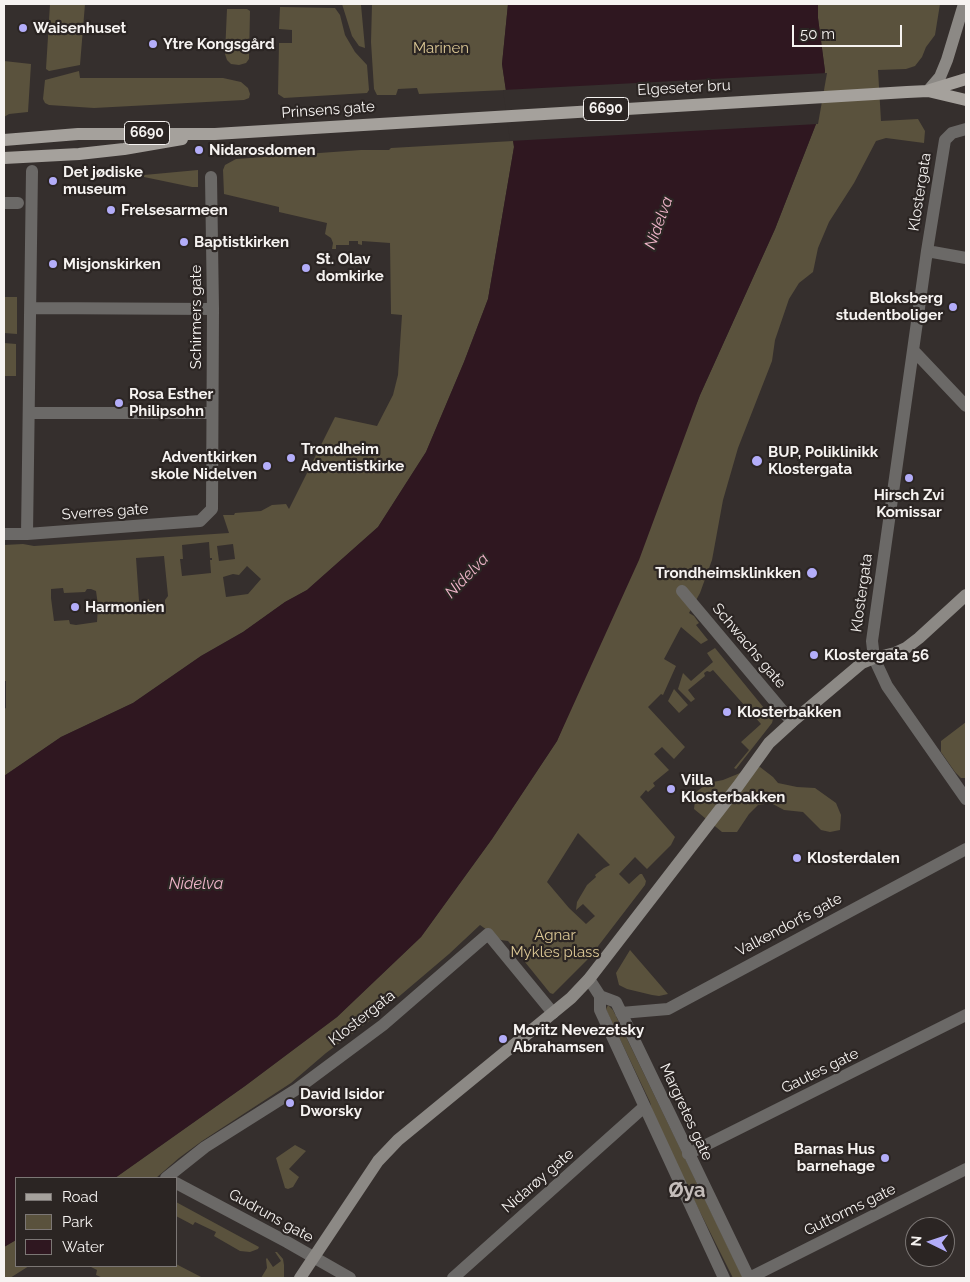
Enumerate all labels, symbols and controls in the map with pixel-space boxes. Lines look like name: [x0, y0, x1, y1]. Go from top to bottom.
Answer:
scale bar: [795, 15, 905, 47]
place label: Waisenhuset: [33, 19, 126, 37]
marker: Waisenhuset: [17, 22, 29, 34]
text: 50 m: [800, 25, 835, 43]
place label: Ytre Kongsgård: [163, 35, 275, 53]
marker: Ytre Kongsgård: [147, 38, 159, 50]
park label: Marinen: [413, 39, 469, 57]
street label: Elgeseter bru: [637, 77, 731, 99]
street label: Prinsens gate: [281, 98, 375, 122]
road number: 6690: [584, 98, 628, 120]
road number: 6690: [124, 122, 170, 144]
place label: Nidarosdomen: [209, 141, 316, 159]
marker: Nidarosdomen: [193, 144, 205, 156]
street label: Klostergata: [905, 151, 935, 233]
place label: Det jødiske museum: [63, 163, 143, 198]
marker: Det jødiske museum: [47, 175, 59, 187]
water label: Nidelva: [641, 194, 677, 252]
place label: Frelsesarmeen: [121, 201, 228, 219]
marker: Frelsesarmeen: [105, 204, 117, 216]
place label: Baptistkirken: [194, 233, 289, 251]
marker: Baptistkirken: [178, 236, 190, 248]
place label: St. Olav domkirke: [316, 250, 384, 285]
place label: Misjonskirken: [63, 255, 161, 273]
marker: Misjonskirken: [47, 258, 59, 270]
marker: St. Olav domkirke: [300, 262, 312, 274]
street label: Schirmers gate: [187, 265, 205, 369]
place label: Bloksberg studentboliger: [836, 289, 943, 324]
marker: Bloksberg studentboliger: [947, 301, 959, 313]
place label: Rosa Esther Philipsohn: [129, 385, 213, 420]
marker: Rosa Esther Philipsohn: [113, 397, 125, 409]
place label: Trondheim Adventistkirke: [301, 440, 404, 475]
place label: BUP, Poliklinikk Klostergata: [768, 443, 878, 478]
place label: Adventkirken skole Nidelven: [151, 448, 257, 483]
marker: Trondheim Adventistkirke: [285, 452, 297, 464]
marker: BUP, Poliklinikk Klostergata: [750, 454, 764, 468]
marker: Adventkirken skole Nidelven: [261, 460, 273, 472]
marker: Hirsch Zvi Komissar: [903, 472, 915, 484]
place label: Hirsch Zvi Komissar: [874, 486, 944, 521]
street label: Sverres gate: [61, 500, 149, 524]
water label: Nidelva: [441, 550, 493, 602]
street label: Klostergata: [848, 553, 876, 633]
place label: Trondheimsklinkken: [655, 564, 801, 582]
marker: Trondheimsklinkken: [805, 566, 819, 580]
place label: Harmonien: [85, 598, 164, 616]
street label: Schwachs gate: [708, 600, 790, 692]
marker: Harmonien: [69, 601, 81, 613]
place label: Klostergata 56: [824, 646, 929, 664]
marker: Klostergata 56: [808, 649, 820, 661]
place label: Klosterbakken: [737, 703, 841, 721]
marker: Klosterbakken: [721, 706, 733, 718]
place label: Villa Klosterbakken: [681, 771, 785, 806]
marker: Villa Klosterbakken: [665, 783, 677, 795]
place label: Klosterdalen: [807, 849, 900, 867]
marker: Klosterdalen: [791, 852, 803, 864]
water label: Nidelva: [169, 874, 223, 894]
street label: Valkendorfs gate: [733, 890, 845, 960]
park label: Agnar Mykles plass: [510, 926, 600, 961]
street label: Klostergata: [325, 987, 399, 1049]
place label: Moritz Nevezetsky Abrahamsen: [513, 1021, 644, 1056]
marker: Moritz Nevezetsky Abrahamsen: [497, 1033, 509, 1045]
street label: Gautes gate: [778, 1045, 862, 1097]
street label: Margretes gate: [656, 1061, 716, 1163]
place label: David Isidor Dworsky: [300, 1085, 384, 1120]
marker: David Isidor Dworsky: [284, 1097, 296, 1109]
place label: Barnas Hus barnehage: [794, 1140, 875, 1175]
street label: Nidarøy gate: [498, 1145, 578, 1217]
marker: Barnas Hus barnehage: [879, 1152, 891, 1164]
legend: [15, 1177, 178, 1267]
district label: Øya: [668, 1179, 706, 1203]
street label: Guttorms gate: [801, 1180, 899, 1240]
street label: Gudruns gate: [226, 1185, 316, 1247]
text: Road: [62, 1188, 98, 1206]
text: Park: [62, 1213, 93, 1231]
north arrow: [905, 1217, 955, 1267]
text: N: [908, 1235, 924, 1247]
text: Water: [62, 1238, 104, 1256]

